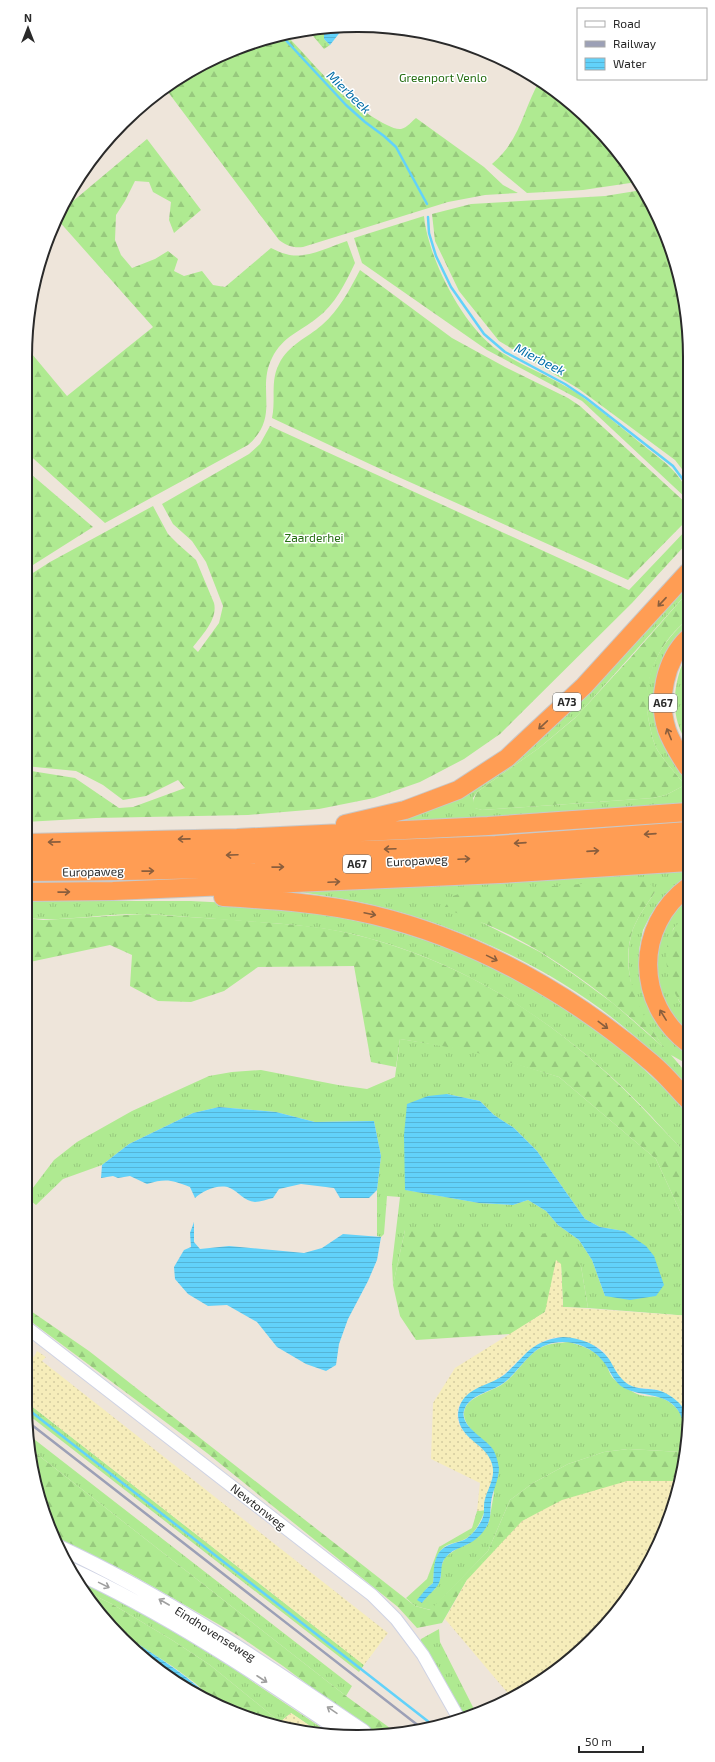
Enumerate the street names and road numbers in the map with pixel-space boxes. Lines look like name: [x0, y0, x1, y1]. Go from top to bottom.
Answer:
road number: A73: [553, 693, 581, 711]
road number: A67: [649, 694, 677, 712]
street label: Europaweg: [386, 851, 448, 869]
road number: A67: [343, 855, 371, 873]
street label: Europaweg: [62, 863, 124, 879]
street label: Newtonweg: [228, 1480, 289, 1532]
street label: Eindhovenseweg: [173, 1603, 259, 1664]

